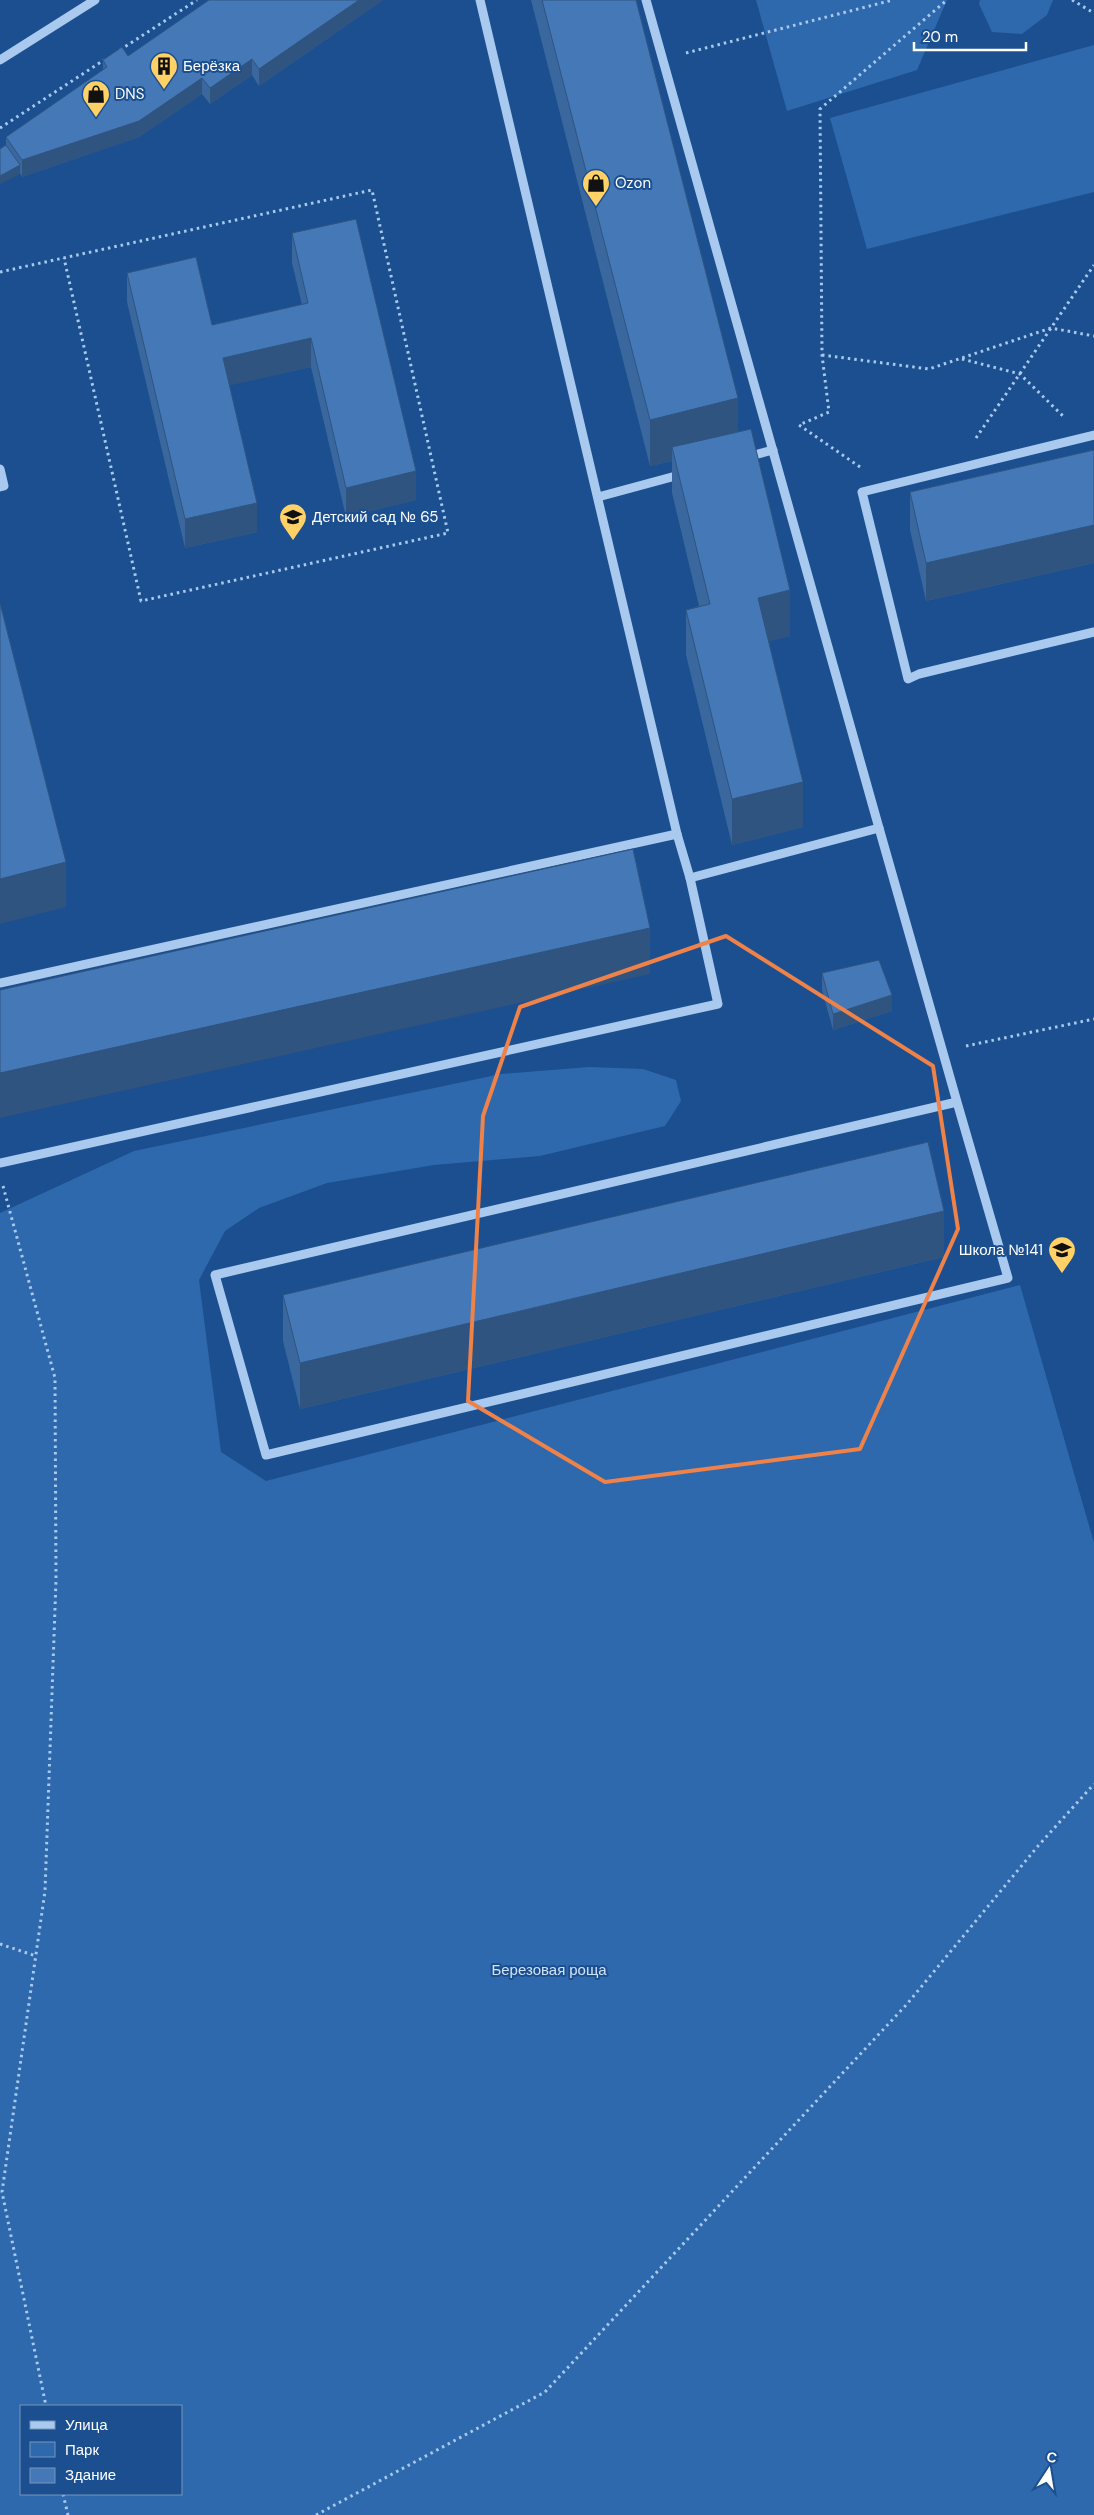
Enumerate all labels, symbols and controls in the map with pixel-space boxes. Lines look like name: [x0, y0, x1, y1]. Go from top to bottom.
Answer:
scale bar: [914, 20, 1026, 52]
text: 20 m: [922, 27, 958, 47]
building icon: Берёзка: [149, 51, 179, 90]
place label: Берёзка: [183, 56, 241, 76]
shop icon: DNS: [81, 79, 111, 118]
place label: DNS: [115, 84, 145, 104]
shop icon: Ozon: [581, 168, 611, 207]
place label: Ozon: [615, 173, 651, 193]
school or university icon: Детский сад № 65: [278, 502, 308, 541]
place label: Детский сад № 65: [312, 507, 438, 527]
school or university icon: Школа №141: [1047, 1235, 1077, 1274]
place label: Школа №141: [959, 1240, 1043, 1260]
park label: Березовая роща: [491, 1960, 607, 1980]
legend: [20, 2405, 182, 2495]
text: Улица: [65, 2415, 108, 2435]
text: Парк: [65, 2440, 99, 2460]
north arrow: [1024, 2445, 1074, 2495]
text: С: [1045, 2447, 1059, 2467]
text: Здание: [65, 2465, 116, 2485]

